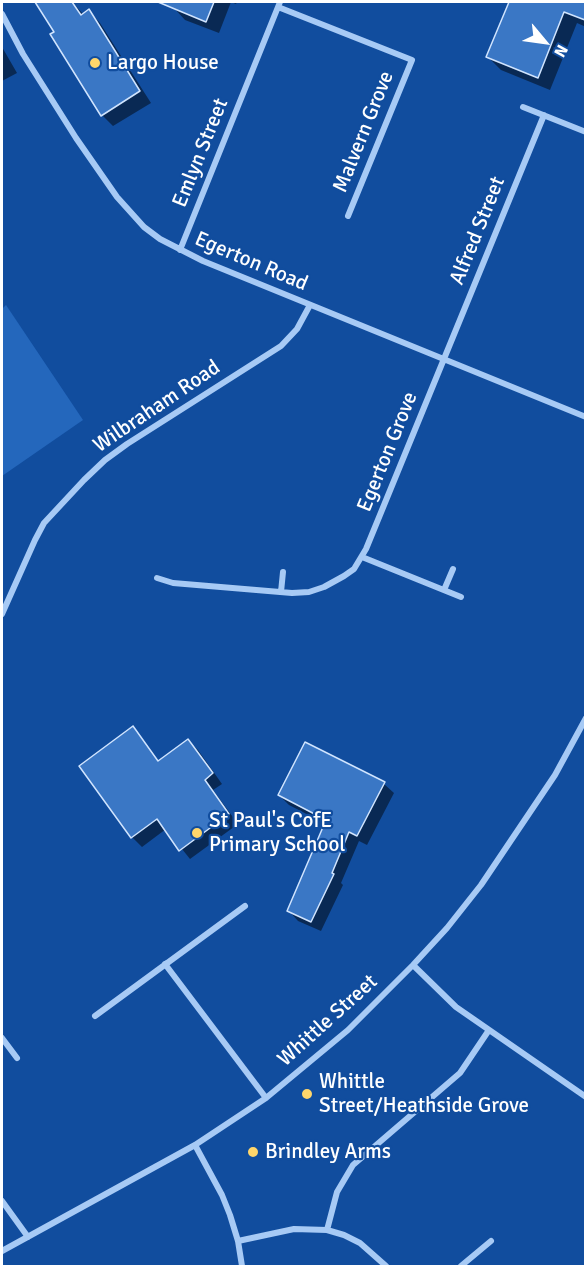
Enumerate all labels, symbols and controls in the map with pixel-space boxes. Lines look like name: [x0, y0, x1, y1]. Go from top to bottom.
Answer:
north arrow: [515, 12, 575, 72]
text: N: [549, 41, 572, 60]
place label: Largo House: [107, 50, 219, 76]
marker: Largo House: [88, 56, 102, 70]
street label: Malvern Grove: [328, 68, 400, 196]
street label: Emlyn Street: [168, 95, 234, 211]
street label: Alfred Street: [445, 173, 511, 289]
street label: Egerton Road: [191, 227, 311, 297]
street label: Wilbraham Road: [89, 355, 225, 459]
street label: Egerton Grove: [353, 388, 423, 516]
place label: St Paul's CofE Primary School: [209, 808, 345, 858]
marker: St Paul's CofE Primary School: [190, 826, 204, 840]
street label: Whittle Street: [273, 970, 383, 1072]
place label: Whittle Street/Heathside Grove: [319, 1069, 529, 1119]
marker: Whittle Street/Heathside Grove: [300, 1087, 314, 1101]
place label: Brindley Arms: [265, 1139, 391, 1165]
marker: Brindley Arms: [246, 1145, 260, 1159]

